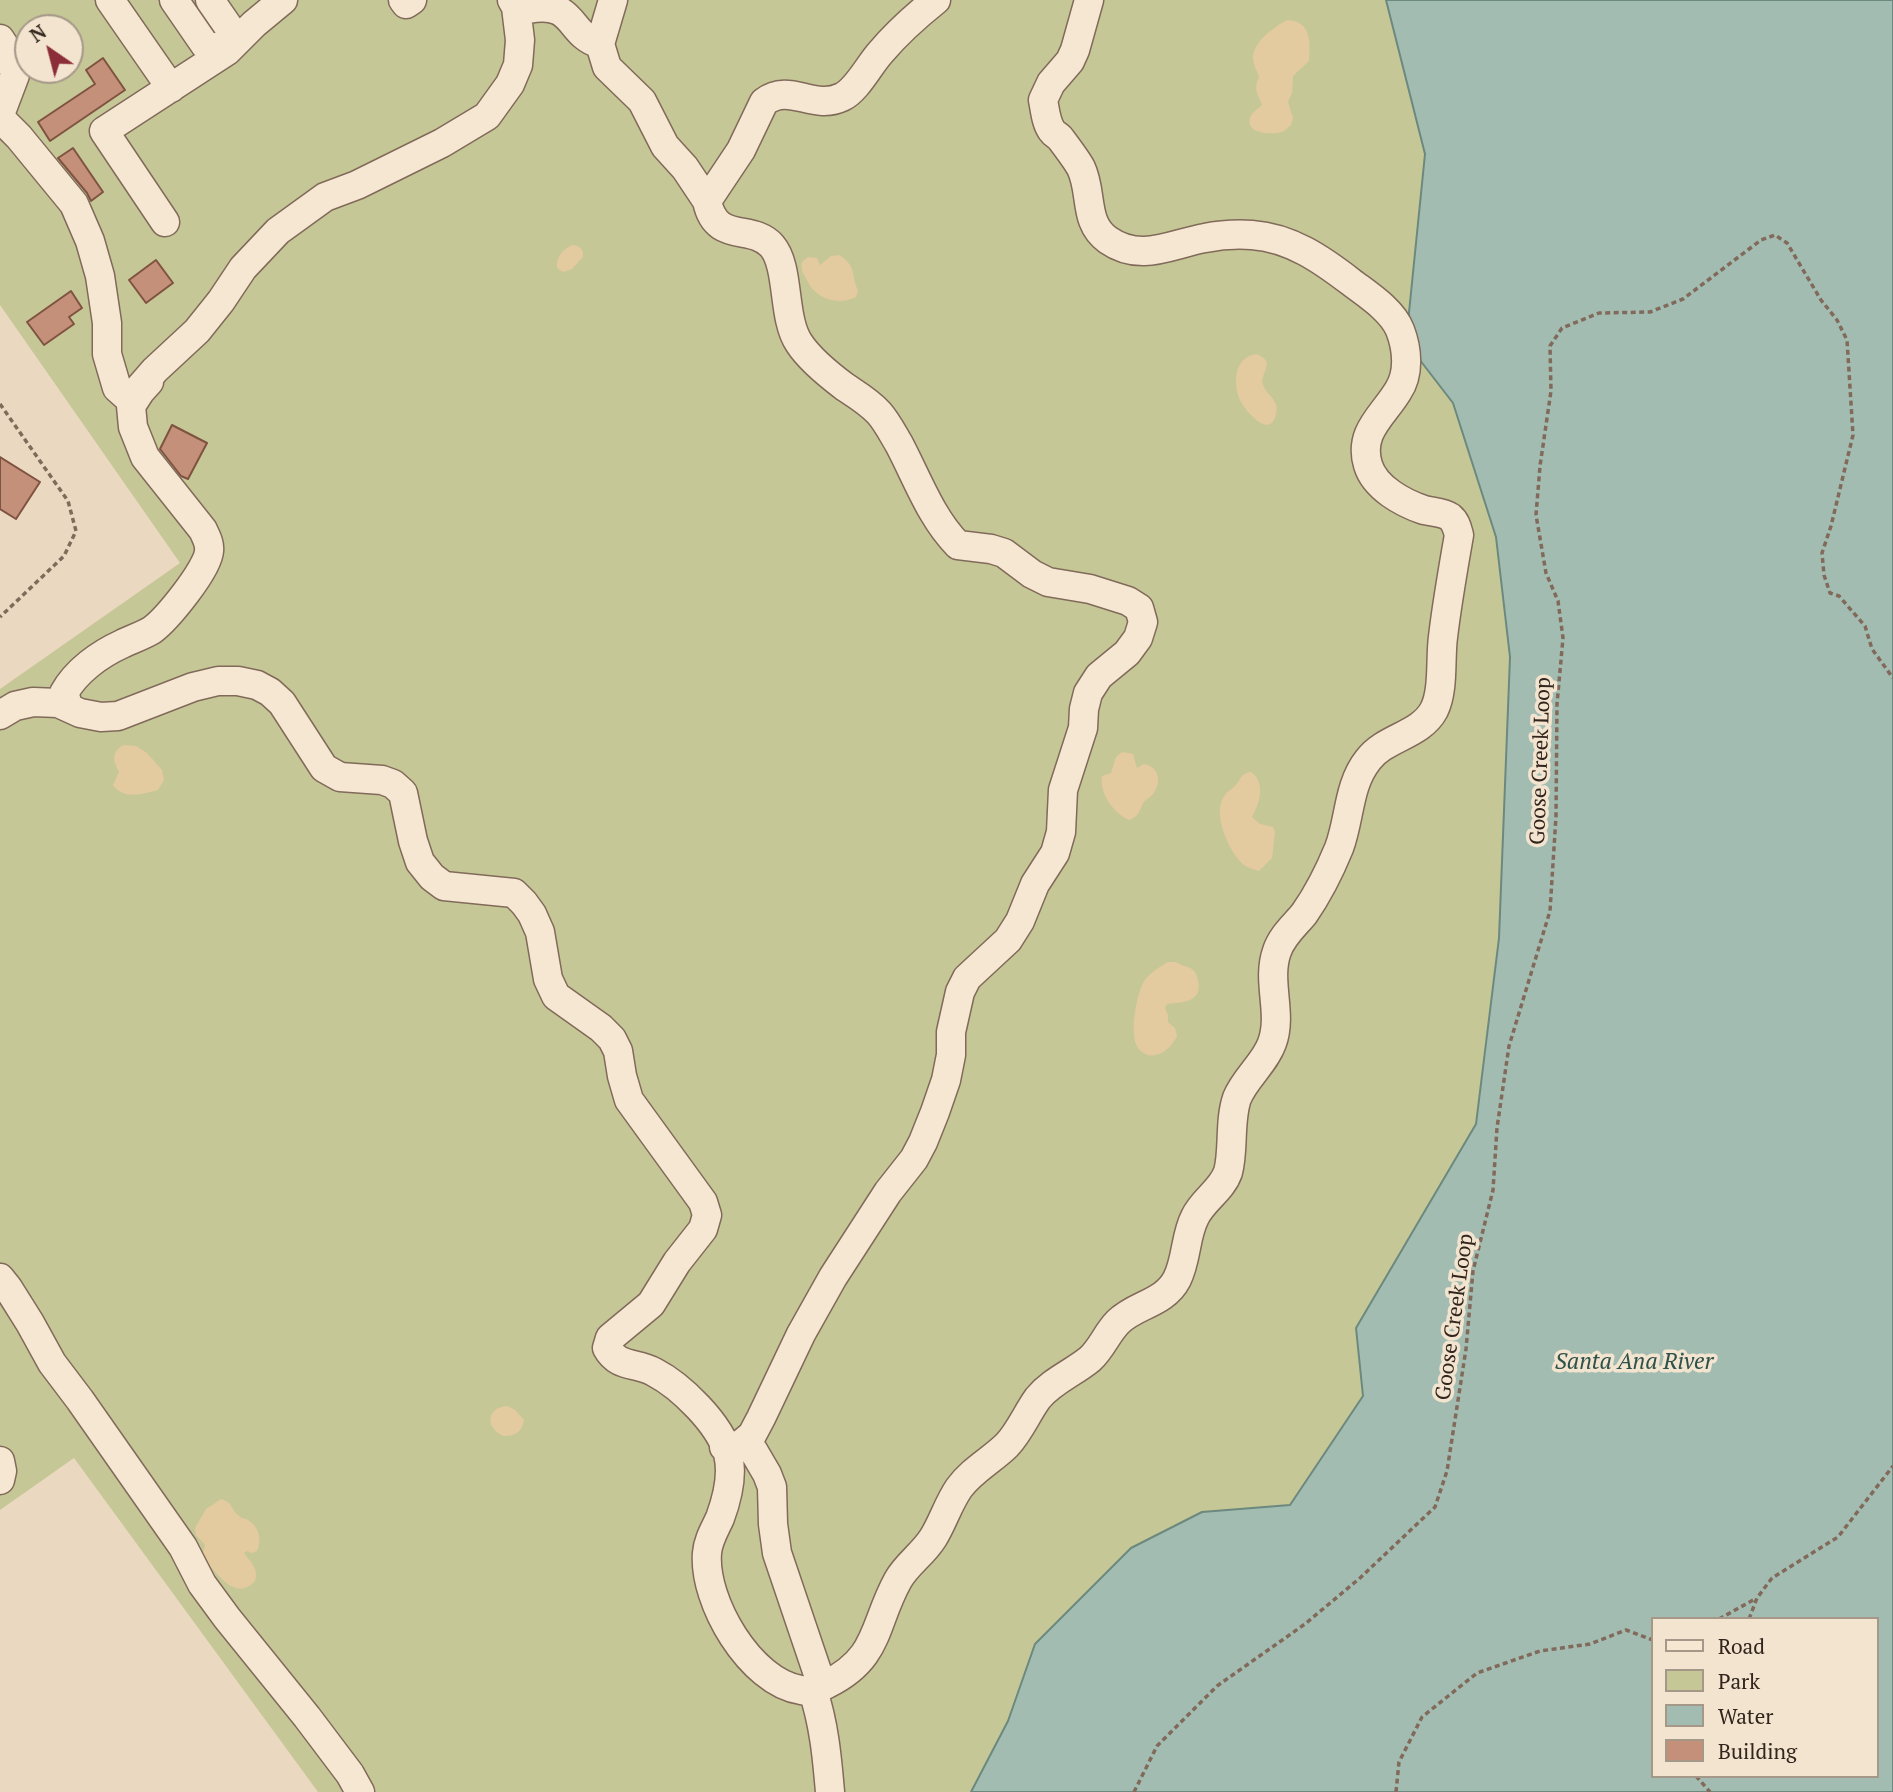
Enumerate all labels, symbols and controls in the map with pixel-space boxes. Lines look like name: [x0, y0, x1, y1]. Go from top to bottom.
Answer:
north arrow: [14, 14, 84, 84]
text: N: [25, 19, 51, 47]
street label: Goose Creek Loop: [1525, 677, 1557, 845]
street label: Goose Creek Loop: [1431, 1232, 1479, 1402]
water label: Santa Ana River: [1555, 1348, 1713, 1376]
legend: [1652, 1617, 1879, 1778]
text: Road: [1718, 1632, 1765, 1660]
text: Park: [1718, 1667, 1760, 1695]
text: Water: [1718, 1702, 1773, 1730]
text: Building: [1718, 1737, 1797, 1765]

